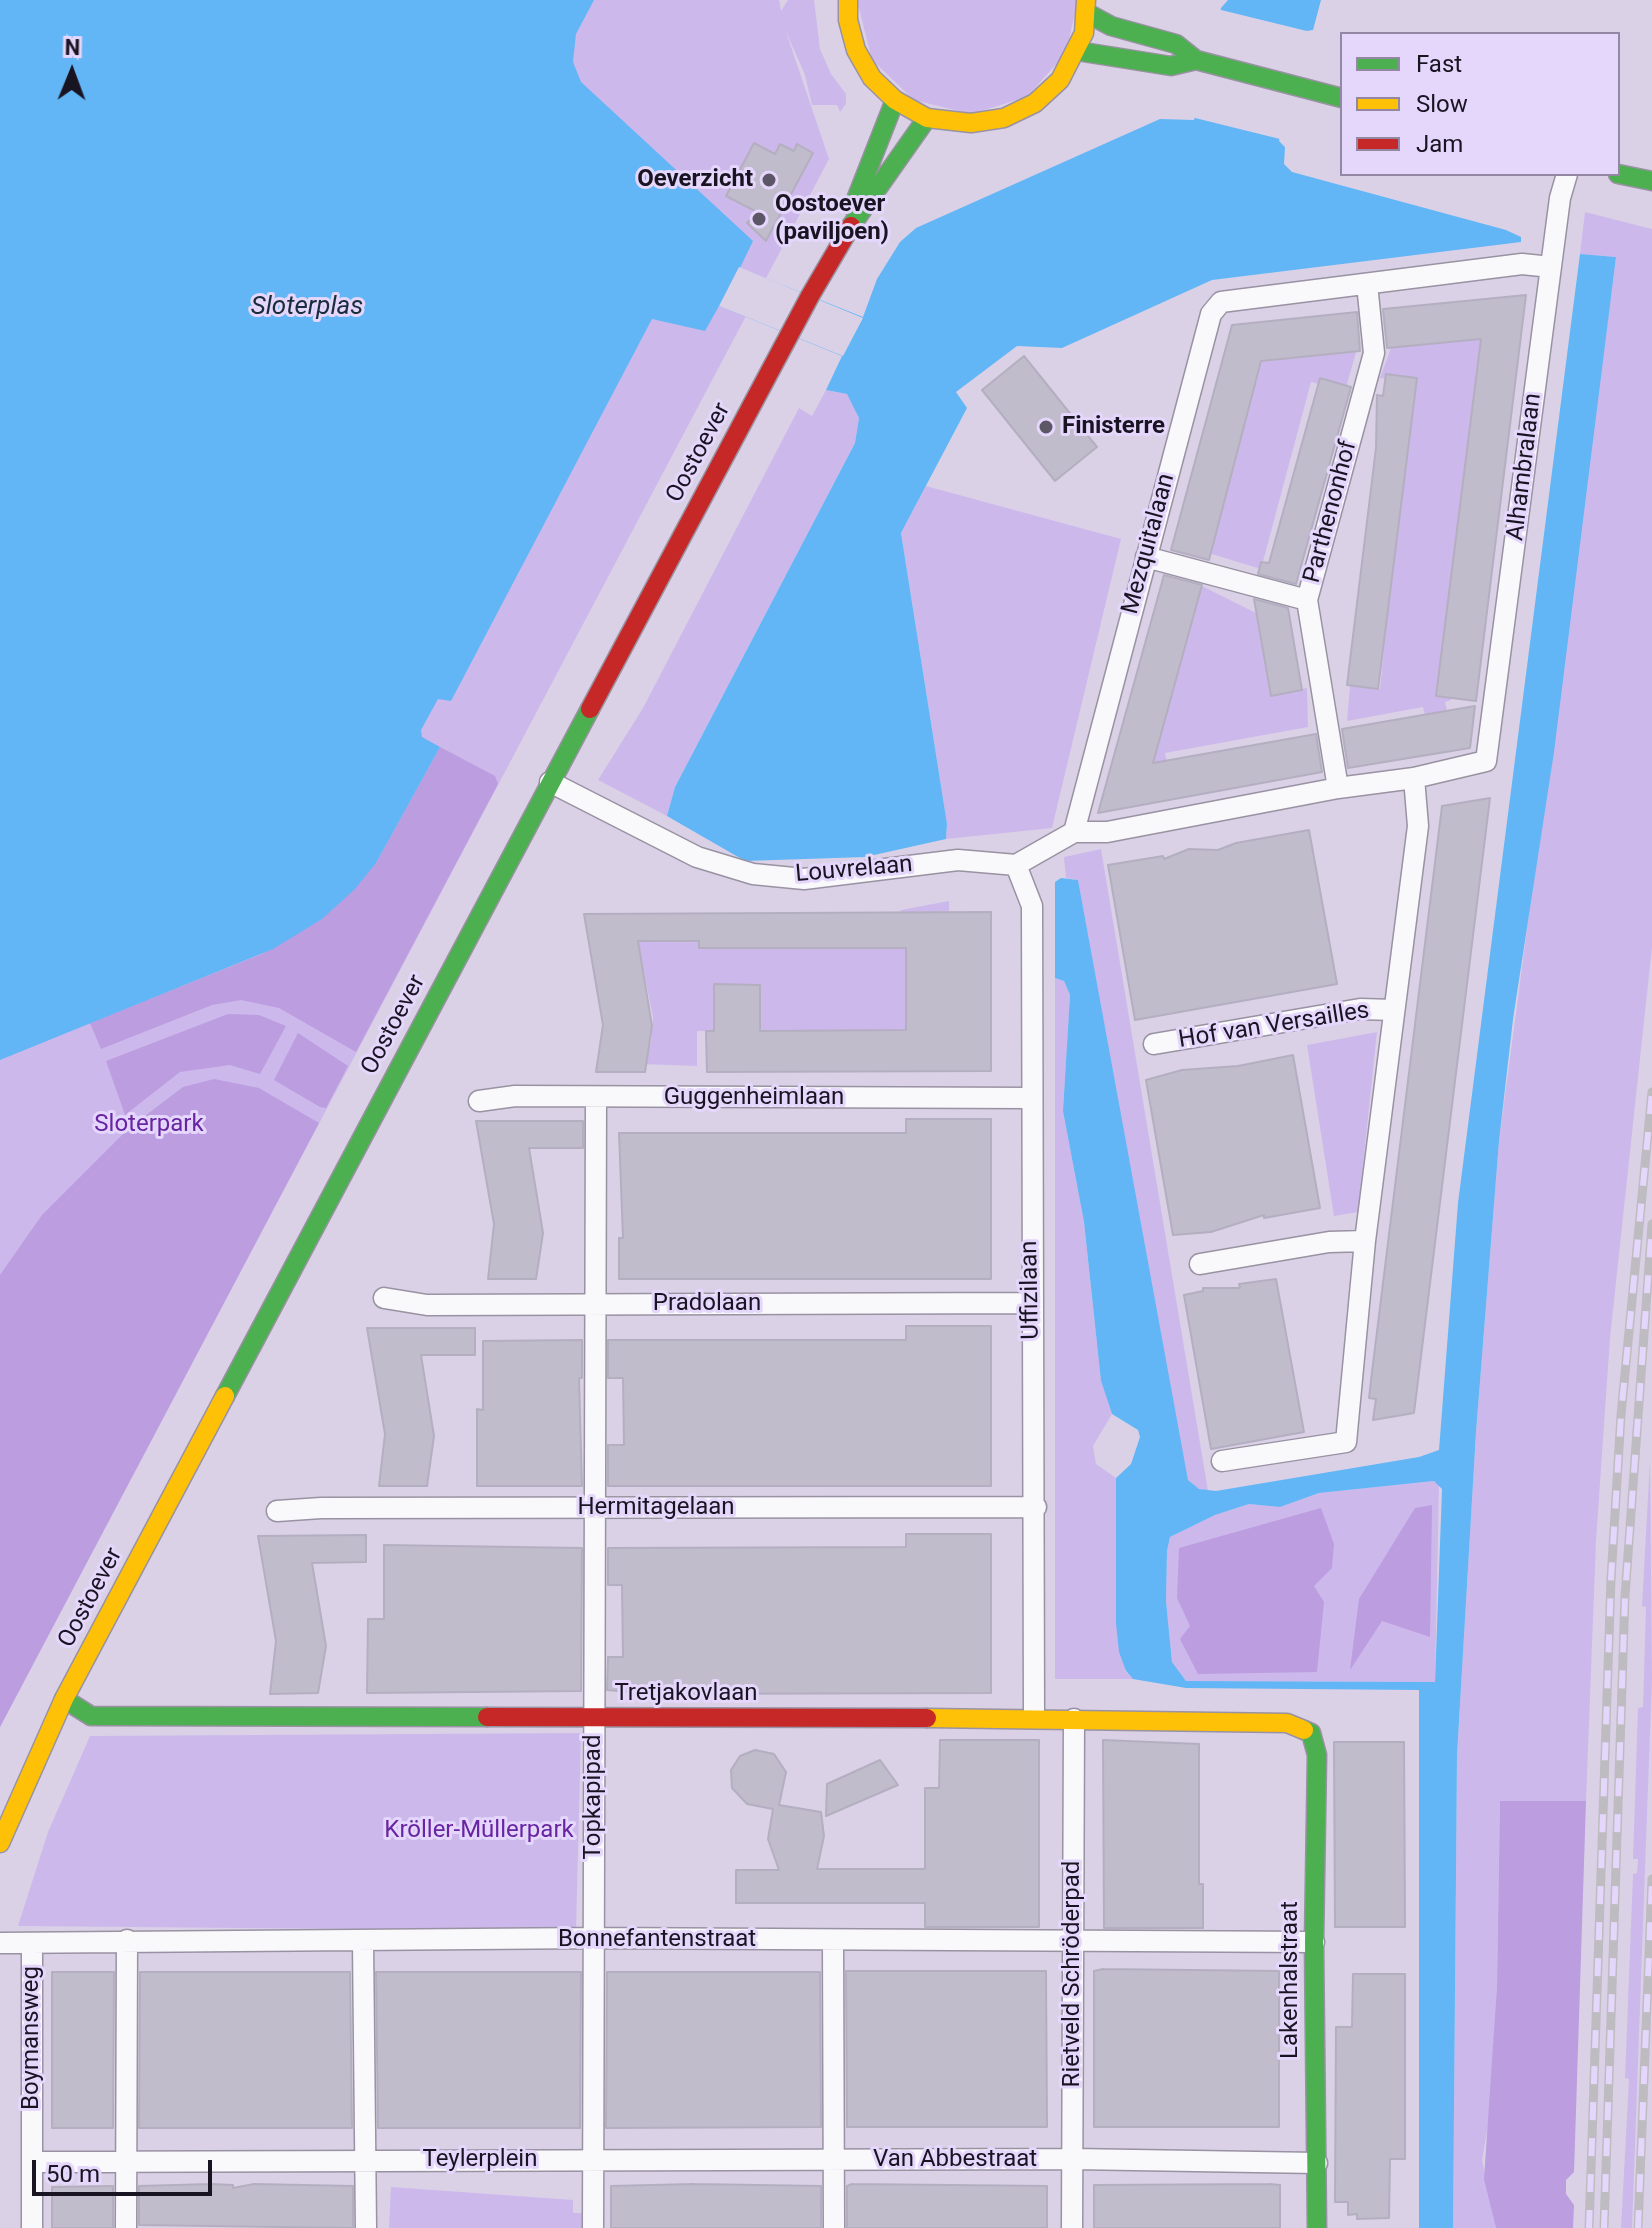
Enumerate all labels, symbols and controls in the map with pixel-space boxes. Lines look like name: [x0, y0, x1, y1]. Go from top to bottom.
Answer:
north arrow: [32, 32, 112, 112]
legend: [1340, 32, 1620, 176]
text: N: [64, 35, 80, 60]
text: Fast: [1416, 50, 1462, 78]
text: Slow: [1416, 90, 1468, 118]
text: Jam: [1416, 130, 1463, 158]
place label: Oeverzicht: [637, 166, 753, 194]
marker: Oeverzicht: [760, 171, 778, 189]
place label: Oostoever (paviljoen): [775, 191, 889, 247]
marker: Oostoever (paviljoen): [750, 210, 768, 228]
water label: Sloterplas: [251, 291, 363, 323]
street label: Alhambralaan: [1502, 392, 1548, 542]
street label: Oostoever: [661, 398, 737, 508]
place label: Finisterre: [1062, 413, 1165, 441]
marker: Finisterre: [1037, 418, 1055, 436]
street label: Parthenonhof: [1298, 438, 1364, 586]
street label: Mezquitalaan: [1116, 471, 1182, 617]
street label: Louvrelaan: [794, 851, 914, 889]
street label: Oostoever: [356, 970, 432, 1080]
street label: Hof van Versailles: [1177, 997, 1371, 1055]
street label: Guggenheimlaan: [664, 1084, 844, 1112]
park label: Sloterpark: [94, 1111, 204, 1139]
street label: Uffizilaan: [1016, 1240, 1046, 1340]
street label: Pradolaan: [653, 1290, 761, 1318]
street label: Hermitagelaan: [577, 1494, 735, 1522]
street label: Oostoever: [53, 1543, 129, 1653]
street label: Tretjakovlaan: [614, 1680, 758, 1708]
street label: Topkapipad: [580, 1735, 608, 1859]
park label: Kröller-Müllerpark: [384, 1817, 574, 1845]
street label: Rietveld Schröderpad: [1059, 1861, 1087, 2087]
street label: Lakenhalstraat: [1277, 1901, 1305, 2059]
street label: Bonnefantenstraat: [558, 1926, 756, 1954]
street label: Boymansweg: [18, 1966, 46, 2110]
scale bar: [36, 2144, 216, 2194]
street label: Teylerplein: [423, 2146, 537, 2174]
street label: Van Abbestraat: [873, 2146, 1037, 2174]
text: 50 m: [46, 2160, 100, 2188]

